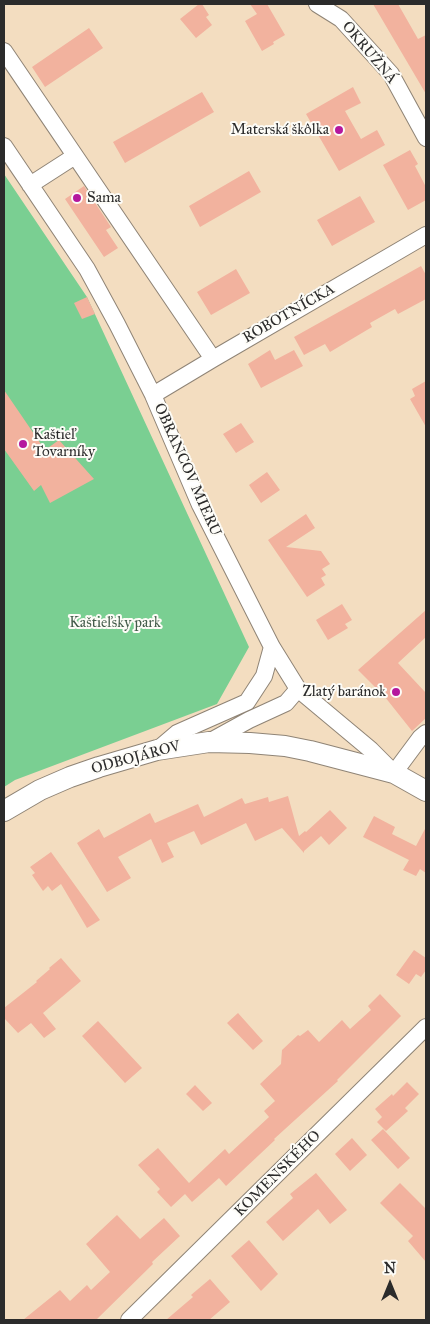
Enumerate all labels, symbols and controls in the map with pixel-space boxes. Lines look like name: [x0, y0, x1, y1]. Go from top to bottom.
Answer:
street label: OKRUŽNÁ: [338, 18, 400, 88]
place label: Materská škôlka: [231, 121, 329, 139]
marker: Materská škôlka: [333, 124, 345, 136]
place label: Sama: [87, 189, 121, 207]
marker: Sama: [71, 192, 83, 204]
street label: ROBOTNÍCKA: [240, 280, 338, 348]
street label: OBRANCOV MIERU: [150, 401, 224, 539]
place label: Kaštieľ Tovarníky: [33, 426, 95, 461]
marker: Kaštieľ Tovarníky: [17, 438, 29, 450]
park label: Kaštieľsky park: [69, 614, 161, 632]
place label: Zlatý baránok: [302, 683, 386, 701]
marker: Zlatý baránok: [390, 686, 402, 698]
street label: ODBOJÁROV: [89, 737, 183, 779]
street label: KOMENSKÉHO: [231, 1127, 325, 1221]
north arrow: [365, 1259, 415, 1309]
text: N: [384, 1260, 396, 1277]

